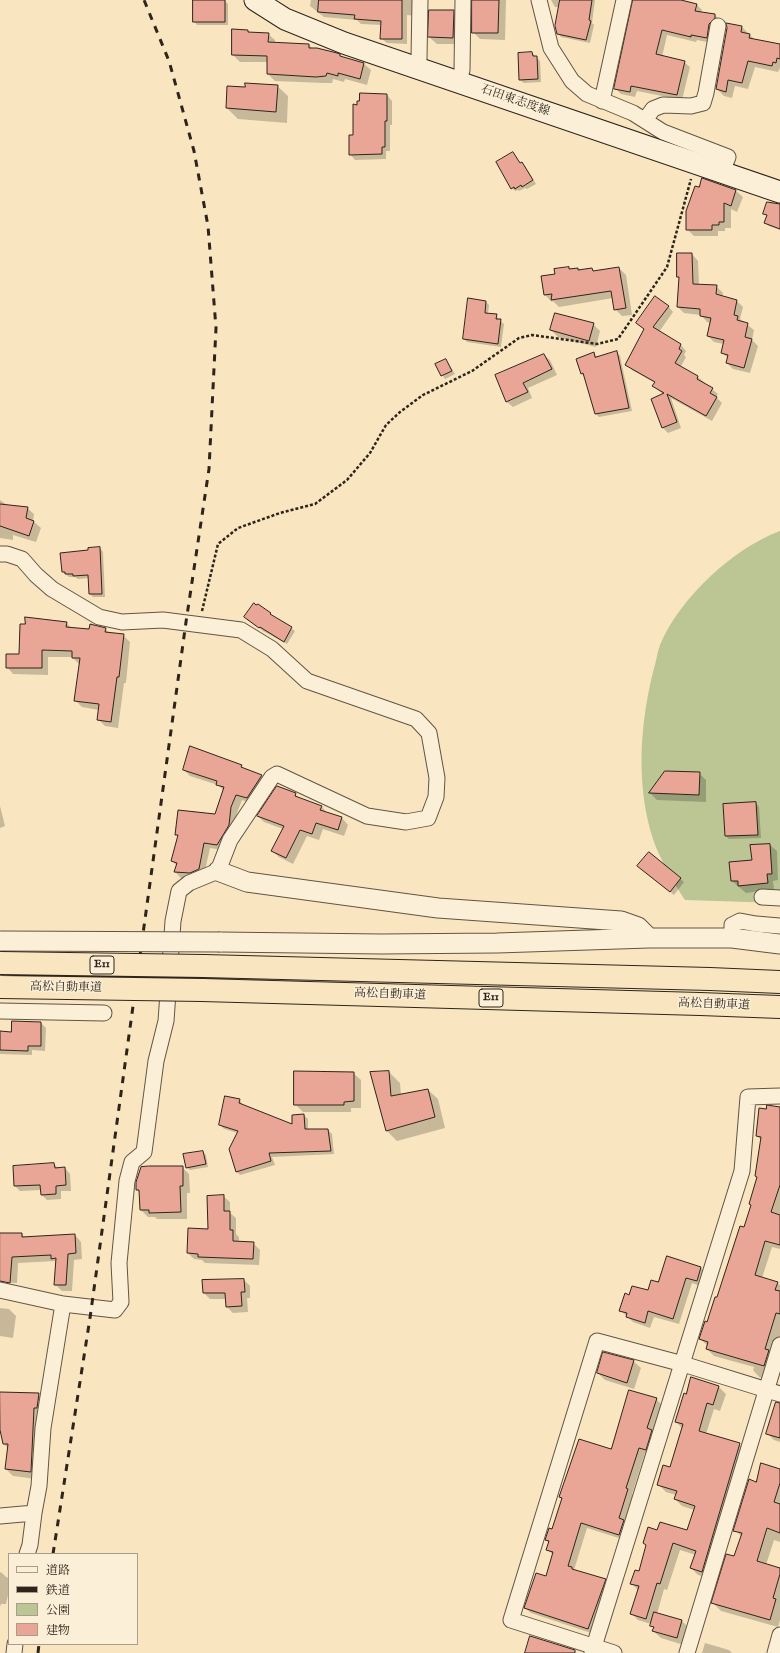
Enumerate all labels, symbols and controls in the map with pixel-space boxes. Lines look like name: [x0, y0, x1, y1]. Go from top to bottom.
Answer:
street label: 石田東志度線: [479, 82, 551, 120]
road number: E11: [90, 956, 114, 974]
street label: 高松自動車道: [30, 980, 102, 996]
street label: 高松自動車道: [354, 987, 426, 1003]
road number: E11: [479, 989, 503, 1007]
street label: 高松自動車道: [678, 997, 750, 1013]
legend: [8, 1553, 138, 1645]
text: 道路: [46, 1563, 70, 1578]
text: 鉄道: [46, 1583, 70, 1598]
text: 公園: [46, 1603, 70, 1618]
text: 建物: [46, 1623, 70, 1638]

